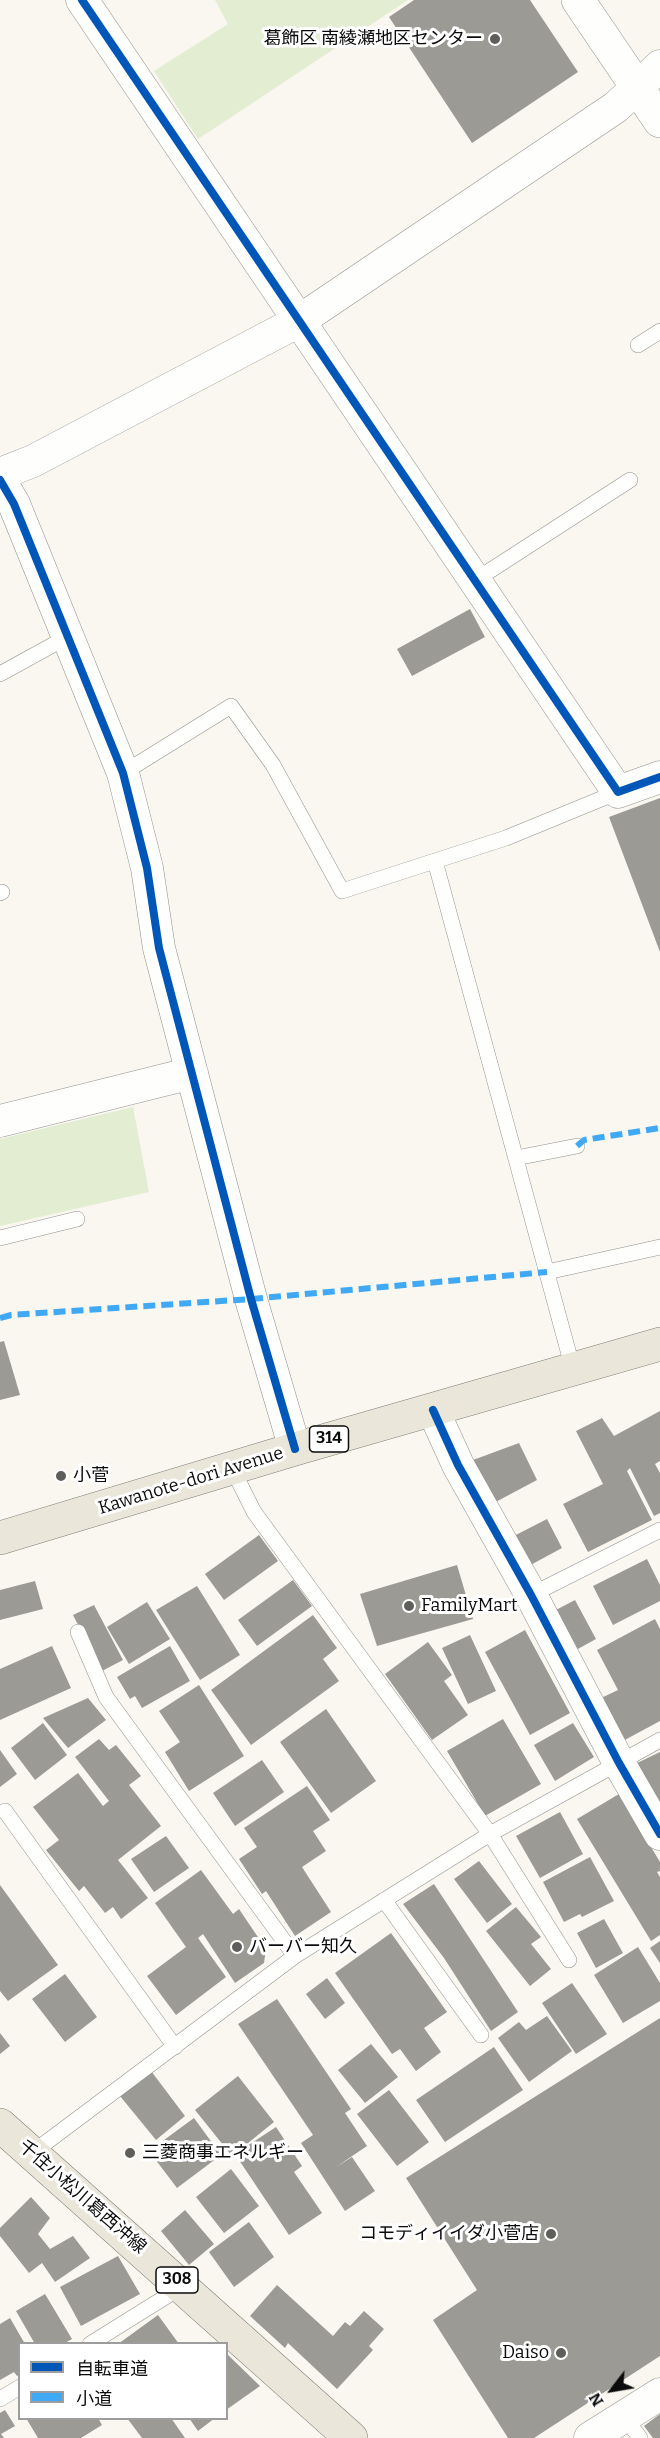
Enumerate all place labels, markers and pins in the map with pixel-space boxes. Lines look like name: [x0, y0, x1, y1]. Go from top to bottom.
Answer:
place label: 葛飾区 南綾瀬地区センター: [263, 28, 483, 50]
marker: 葛飾区 南綾瀬地区センター: [488, 32, 502, 46]
place label: 小菅: [73, 1465, 109, 1487]
marker: 小菅: [54, 1469, 68, 1483]
place label: FamilyMart: [421, 1595, 517, 1617]
marker: FamilyMart: [402, 1599, 416, 1613]
place label: バーバー知久: [249, 1936, 357, 1958]
marker: バーバー知久: [230, 1940, 244, 1954]
place label: 三菱商事エネルギー: [142, 2142, 304, 2164]
marker: 三菱商事エネルギー: [123, 2146, 137, 2160]
place label: コモディイイダ小菅店: [359, 2223, 539, 2245]
marker: コモディイイダ小菅店: [544, 2227, 558, 2241]
place label: Daiso: [502, 2342, 549, 2364]
marker: Daiso: [554, 2346, 568, 2360]

